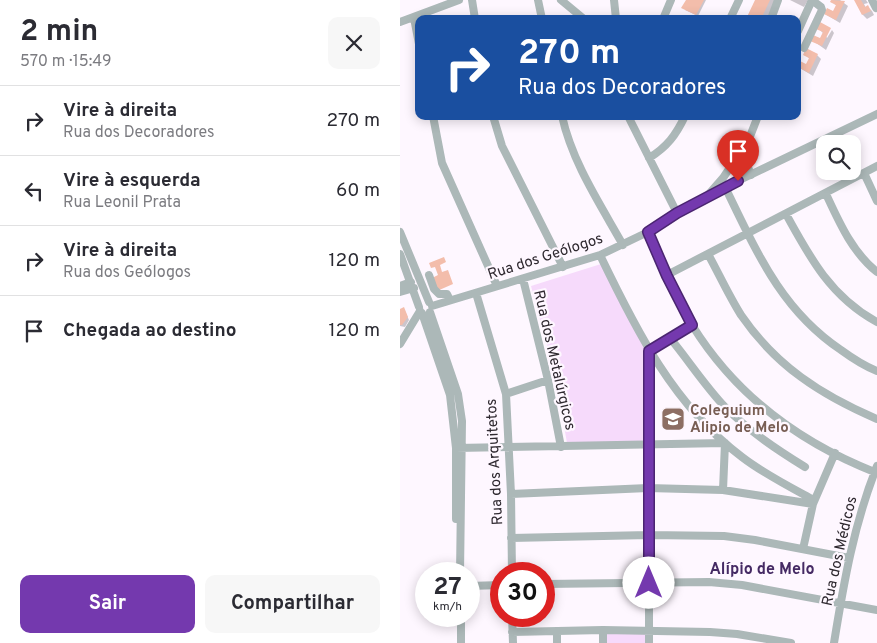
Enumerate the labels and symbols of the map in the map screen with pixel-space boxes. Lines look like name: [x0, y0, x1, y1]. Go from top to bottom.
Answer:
pin: [717, 130, 759, 181]
street label: Rua dos Geólogos: [485, 230, 606, 285]
street label: Rua dos Metalúrgicos: [528, 288, 579, 432]
street label: Rua dos Arquitetos: [483, 398, 508, 526]
place label: Coleguium Alipio de Melo: [690, 402, 789, 438]
school or university icon: Coleguium Alipio de Melo: [660, 406, 686, 432]
street label: Rua dos Médicos: [819, 495, 862, 608]
position arrow: [622, 556, 674, 608]
district label: Alípio de Melo: [709, 560, 815, 580]
speed limit sign: 30: [490, 562, 555, 627]

